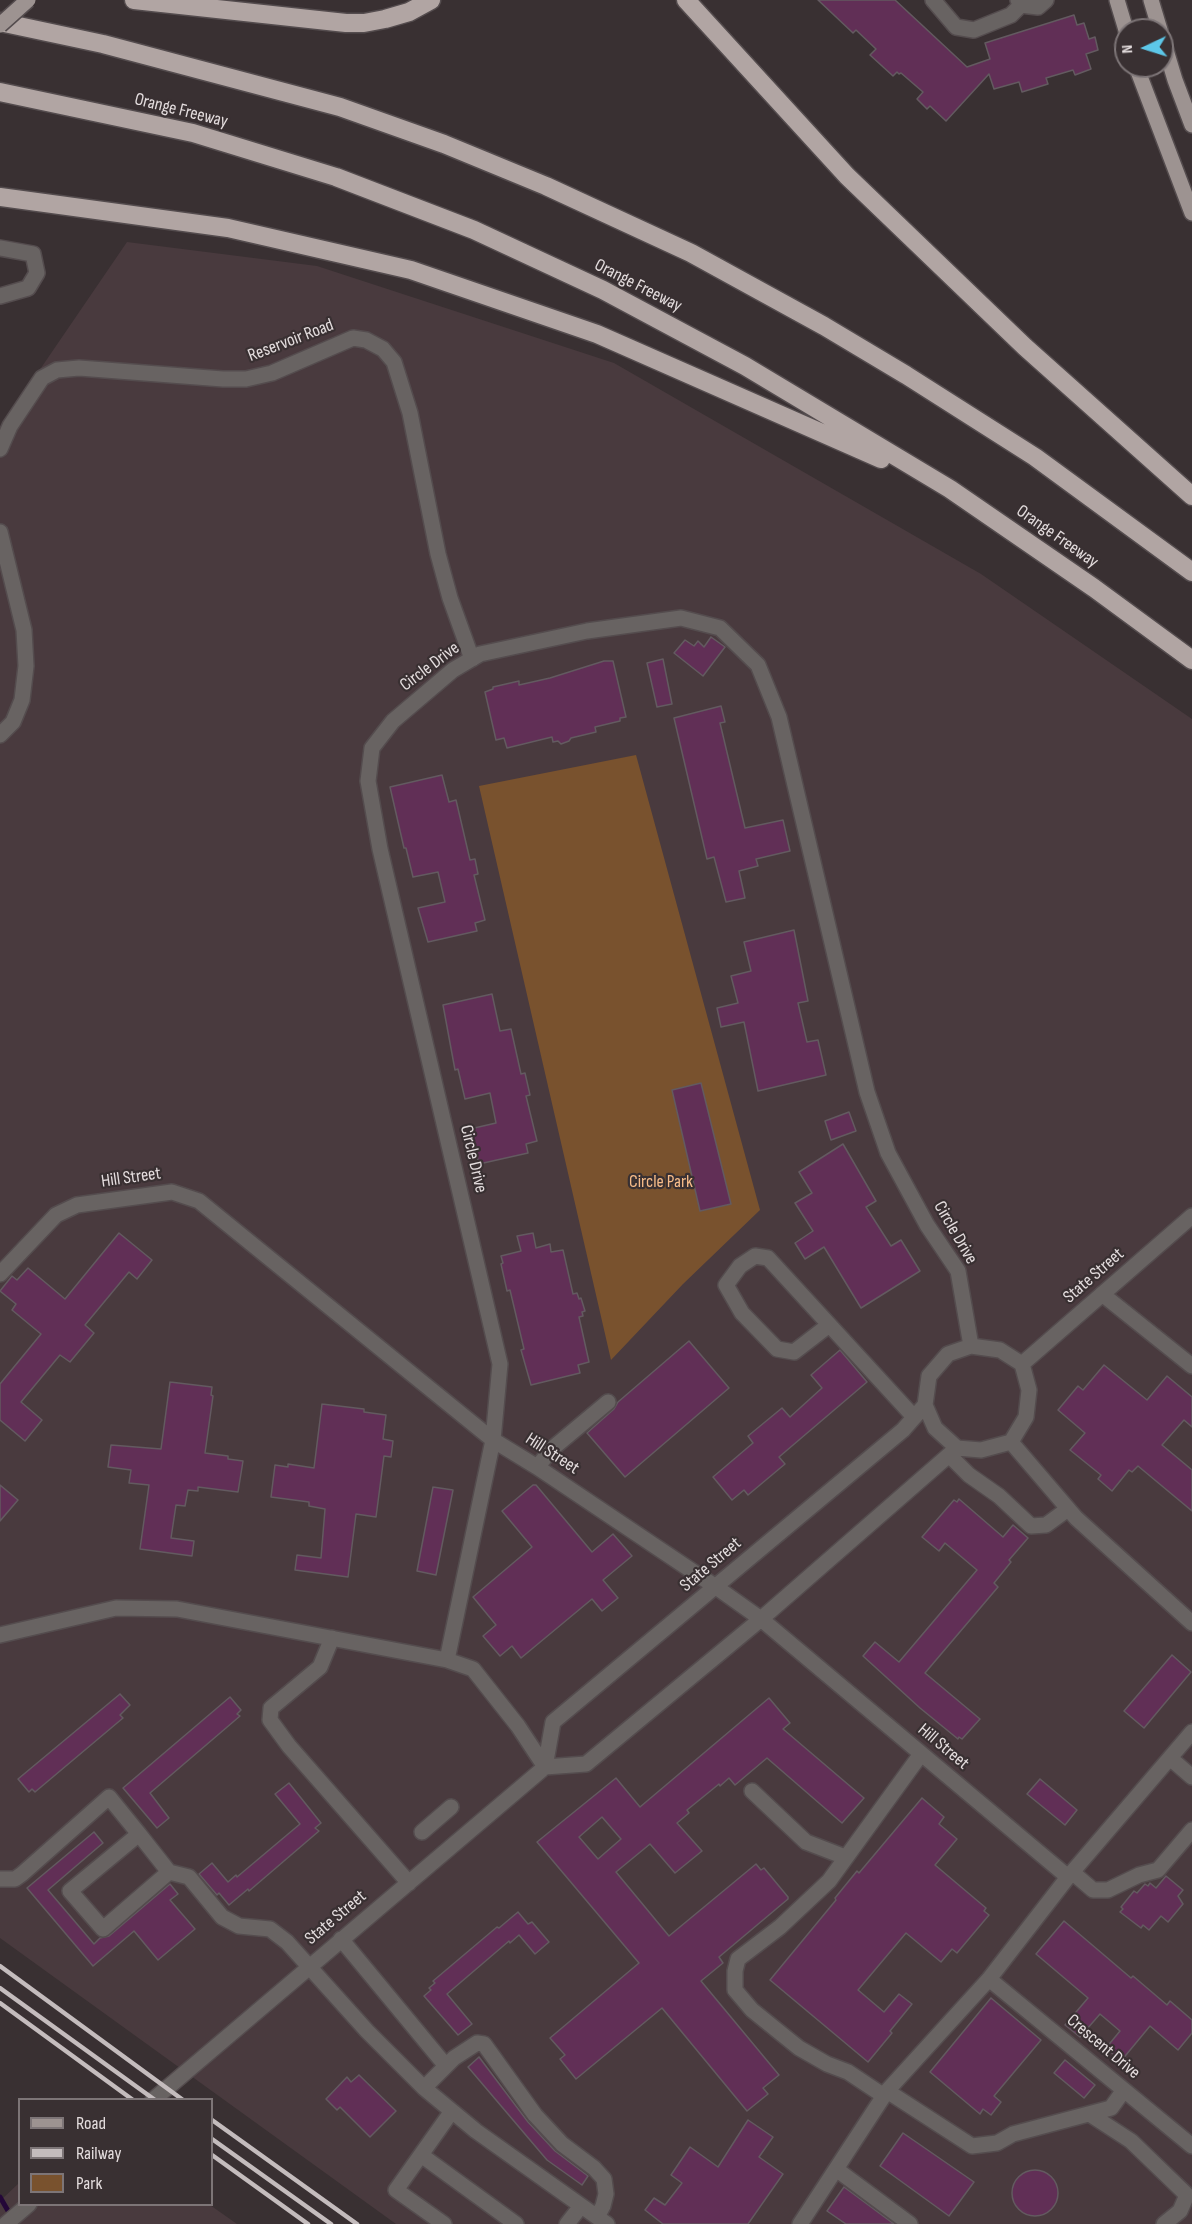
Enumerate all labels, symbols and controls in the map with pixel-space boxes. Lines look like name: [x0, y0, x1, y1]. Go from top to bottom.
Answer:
north arrow: [1114, 18, 1174, 78]
text: N: [1118, 44, 1137, 54]
street label: Orange Freeway: [132, 89, 230, 133]
street label: Orange Freeway: [591, 255, 685, 317]
street label: Reservoir Road: [245, 315, 337, 367]
street label: Orange Freeway: [1012, 501, 1102, 573]
street label: Circle Drive: [396, 638, 464, 696]
street label: Circle Drive: [455, 1123, 491, 1195]
street label: Hill Street: [100, 1163, 162, 1193]
park label: Circle Park: [629, 1171, 693, 1193]
street label: Circle Drive: [928, 1198, 982, 1268]
street label: State Street: [1059, 1244, 1129, 1308]
street label: Hill Street: [521, 1429, 583, 1479]
street label: State Street: [676, 1533, 746, 1597]
street label: Hill Street: [913, 1719, 973, 1775]
street label: State Street: [301, 1886, 371, 1950]
street label: Crescent Drive: [1062, 2010, 1144, 2084]
legend: [18, 2098, 213, 2206]
text: Road: [76, 2113, 106, 2134]
text: Railway: [76, 2143, 121, 2164]
text: Park: [76, 2173, 102, 2194]

